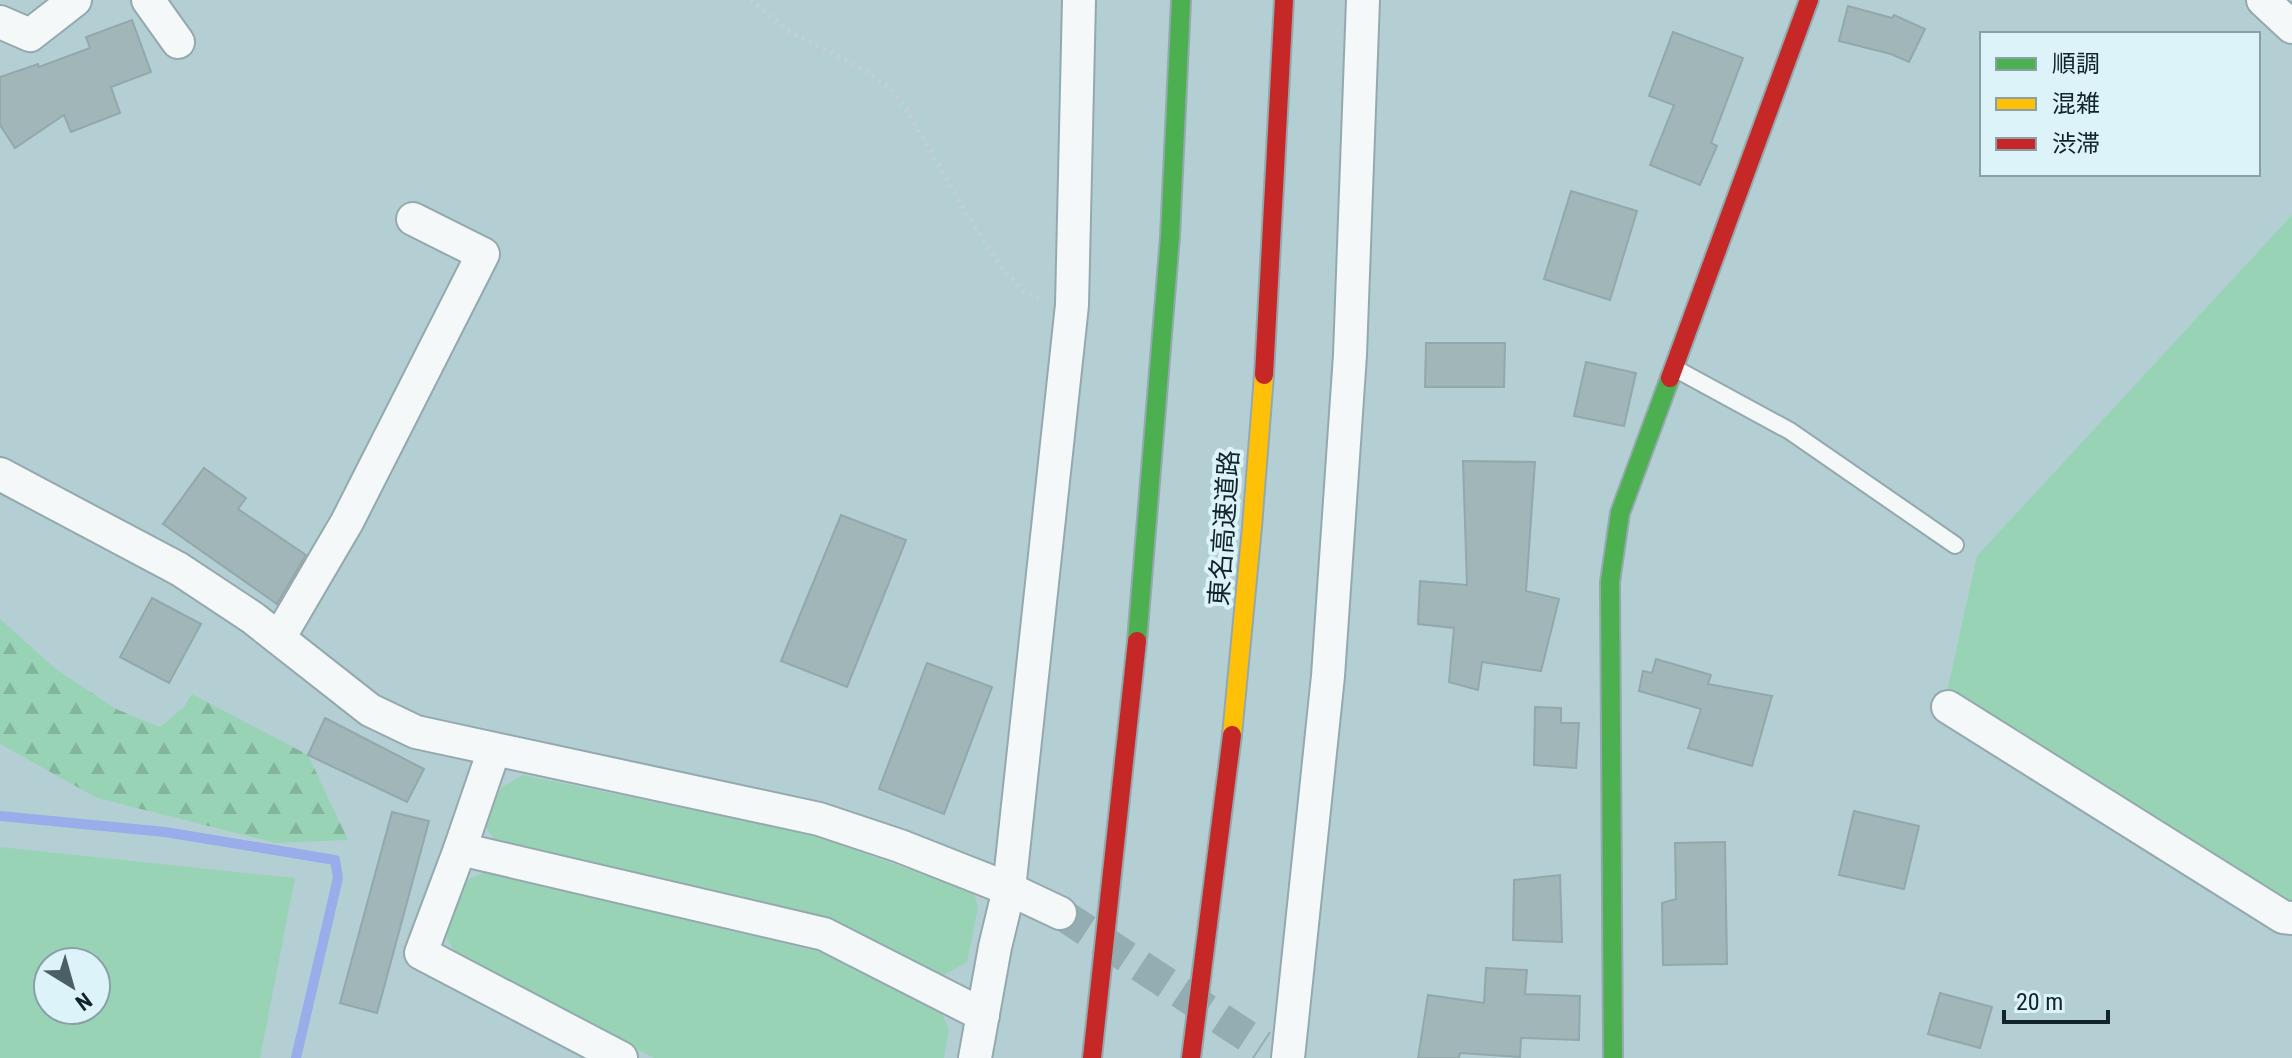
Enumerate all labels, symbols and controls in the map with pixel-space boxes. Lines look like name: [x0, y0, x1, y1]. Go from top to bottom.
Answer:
legend: [1980, 32, 2260, 176]
text: 順調: [2052, 50, 2100, 78]
text: 混雑: [2052, 90, 2100, 118]
text: 渋滞: [2052, 130, 2100, 158]
street label: 東名高速道路: [1204, 449, 1244, 607]
north arrow: [32, 946, 112, 1026]
scale bar: [2004, 974, 2108, 1024]
text: N: [71, 988, 97, 1016]
text: 20 m: [2016, 988, 2063, 1016]

